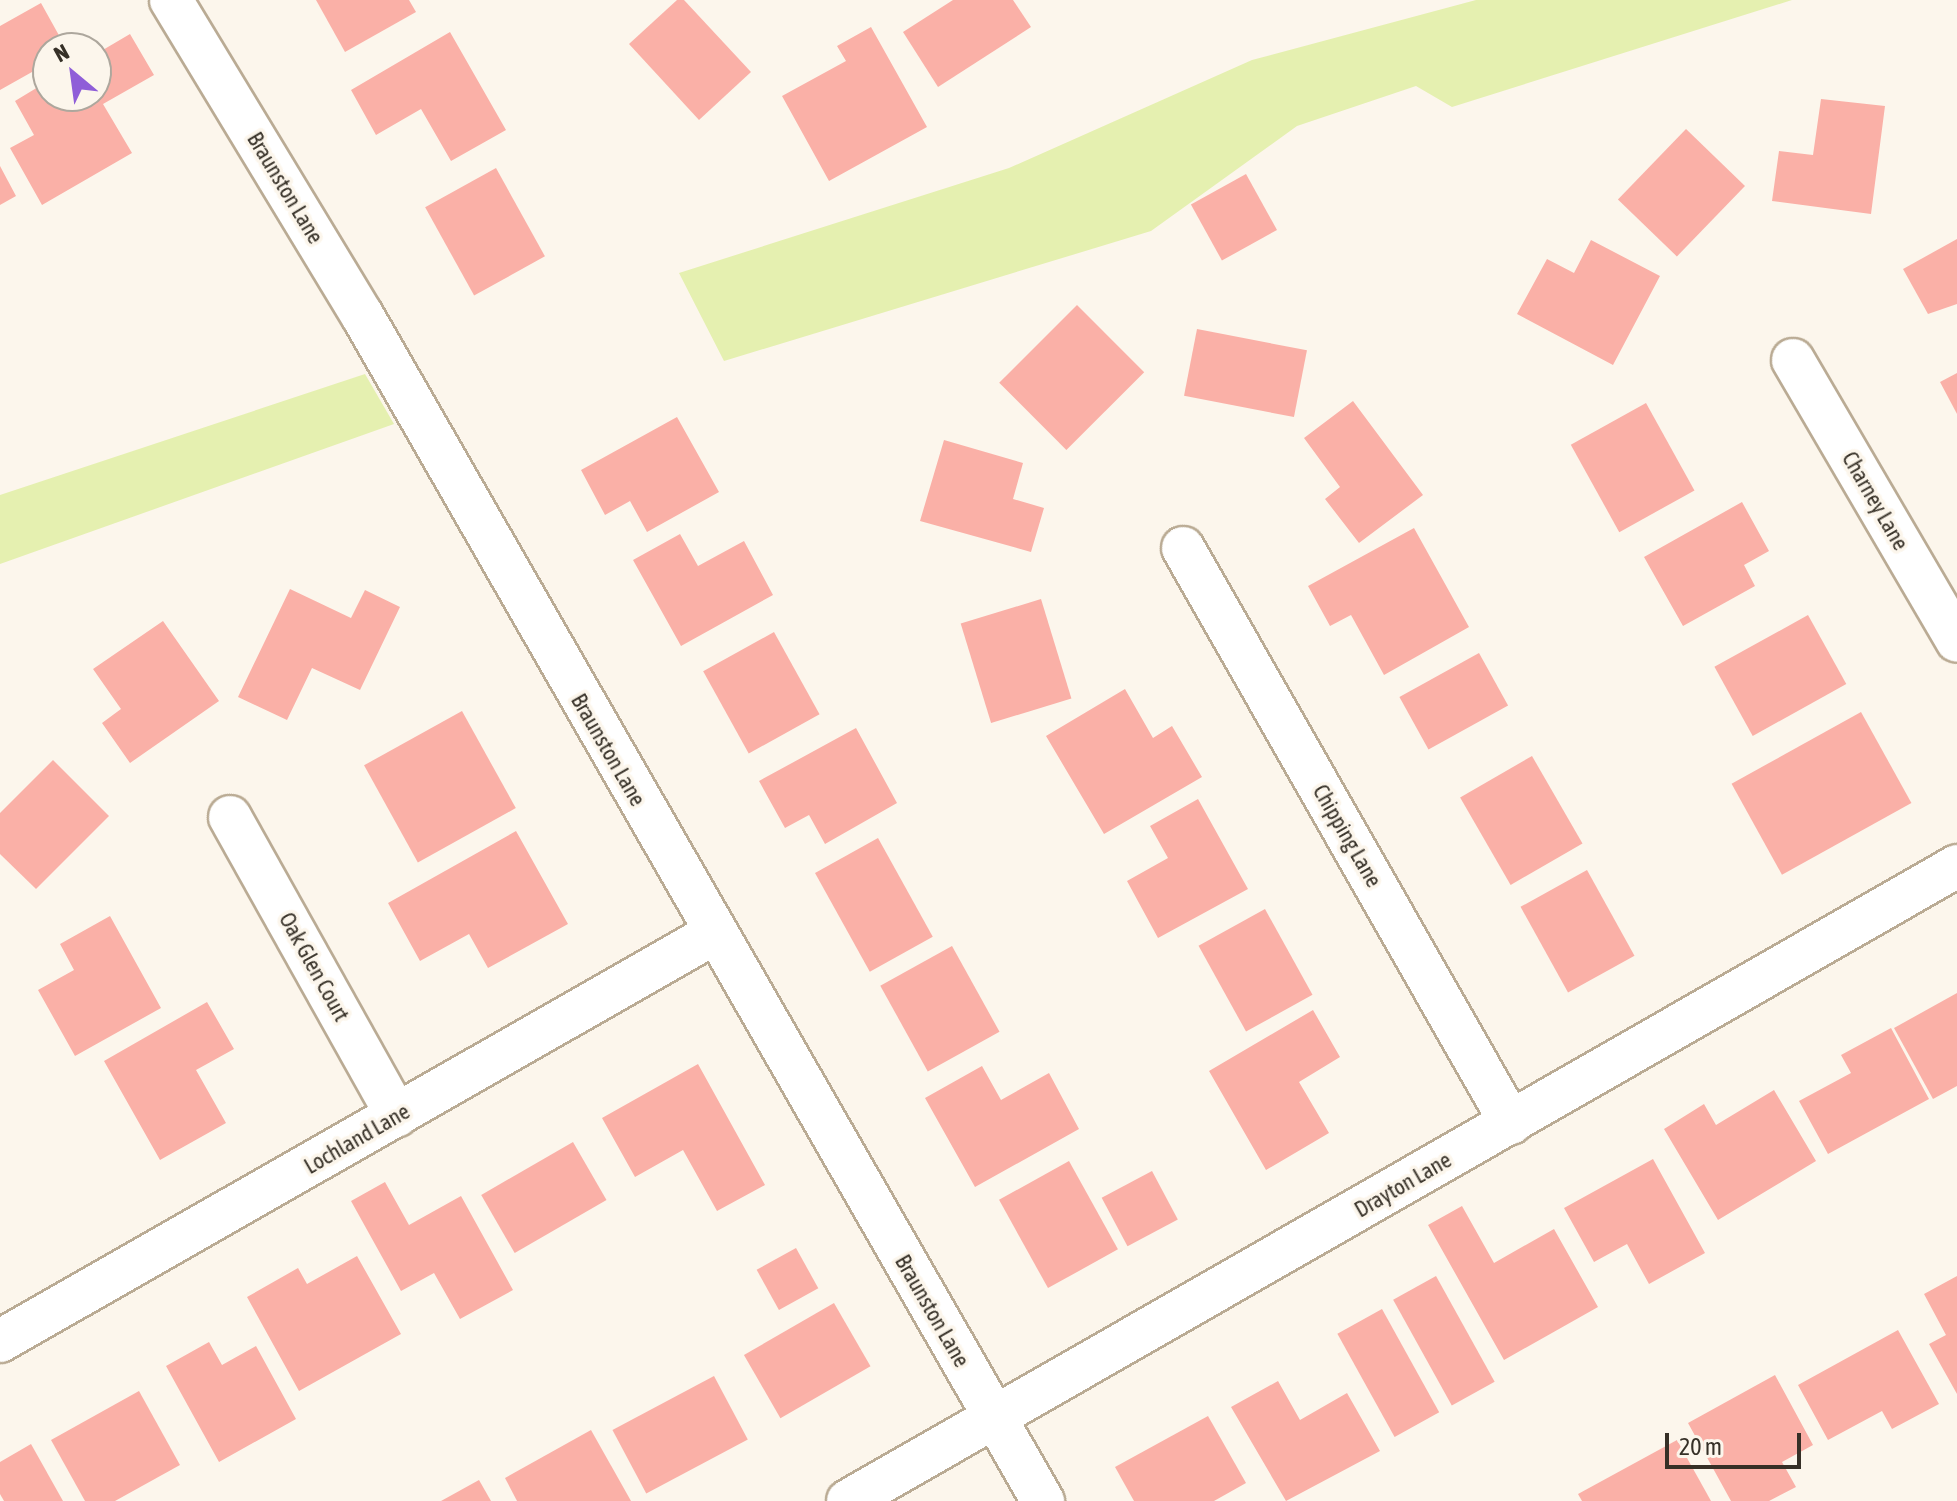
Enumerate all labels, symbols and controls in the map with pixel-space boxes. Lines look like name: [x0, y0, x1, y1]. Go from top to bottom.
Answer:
north arrow: [32, 32, 112, 112]
text: N: [49, 38, 73, 67]
street label: Braunston Lane: [241, 127, 329, 249]
street label: Charney Lane: [1836, 447, 1914, 555]
street label: Braunston Lane: [565, 689, 651, 811]
street label: Chipping Lane: [1307, 780, 1387, 892]
street label: Oak Glen Court: [273, 908, 355, 1026]
street label: Lochland Lane: [300, 1098, 414, 1180]
street label: Drayton Lane: [1350, 1147, 1456, 1223]
street label: Braunston Lane: [889, 1250, 975, 1372]
scale bar: [1669, 1417, 1805, 1467]
text: 20 m: [1679, 1433, 1722, 1460]

